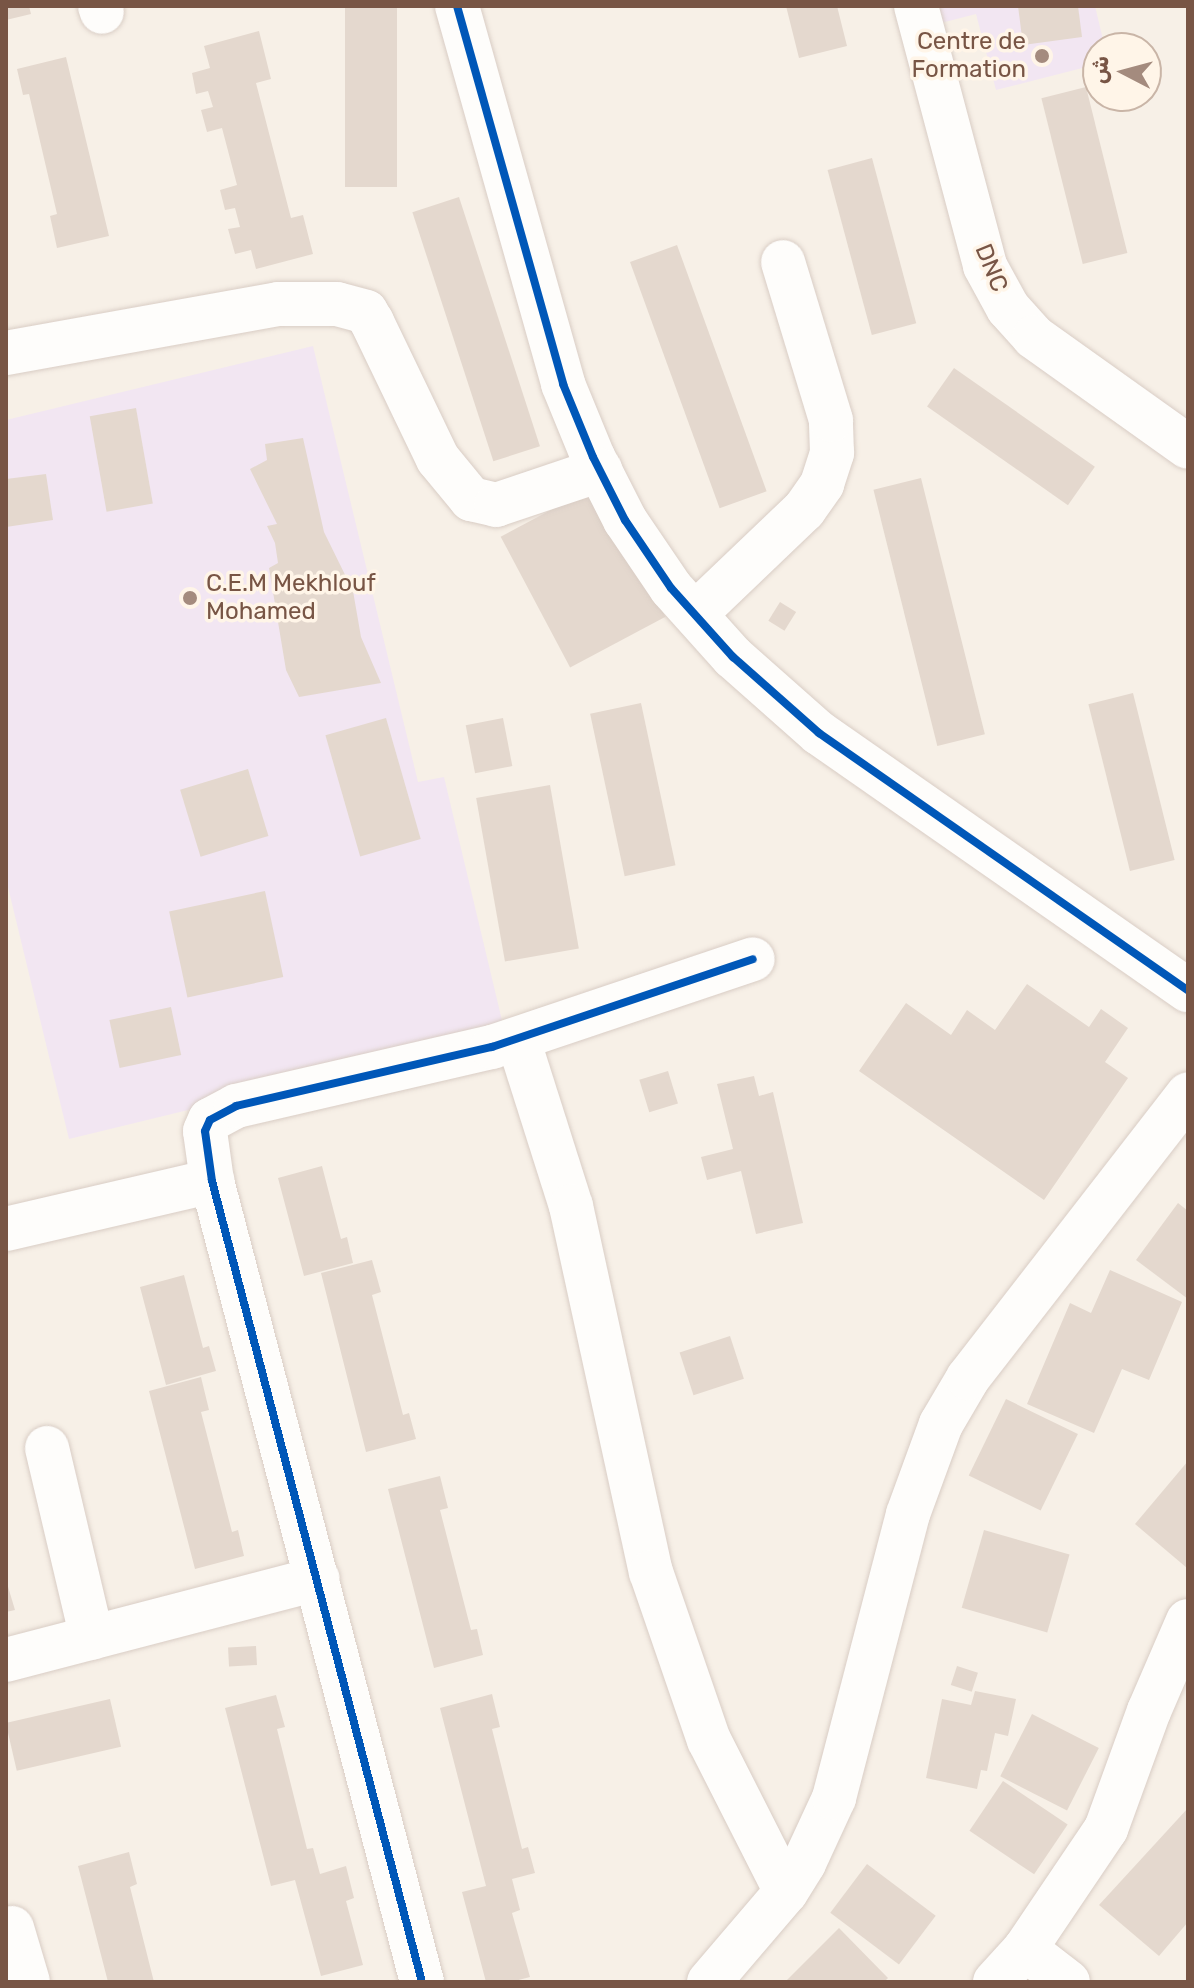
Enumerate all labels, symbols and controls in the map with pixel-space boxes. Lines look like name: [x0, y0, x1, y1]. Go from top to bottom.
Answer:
place label: Centre de Formation: [911, 28, 1026, 84]
north arrow: [1082, 32, 1162, 112]
marker: Centre de Formation: [1033, 47, 1051, 65]
text: ش: [1085, 54, 1115, 85]
street label: DNC: [968, 240, 1014, 296]
place label: C.E.M Mekhlouf Mohamed: [206, 570, 376, 626]
marker: C.E.M Mekhlouf Mohamed: [181, 589, 199, 607]

